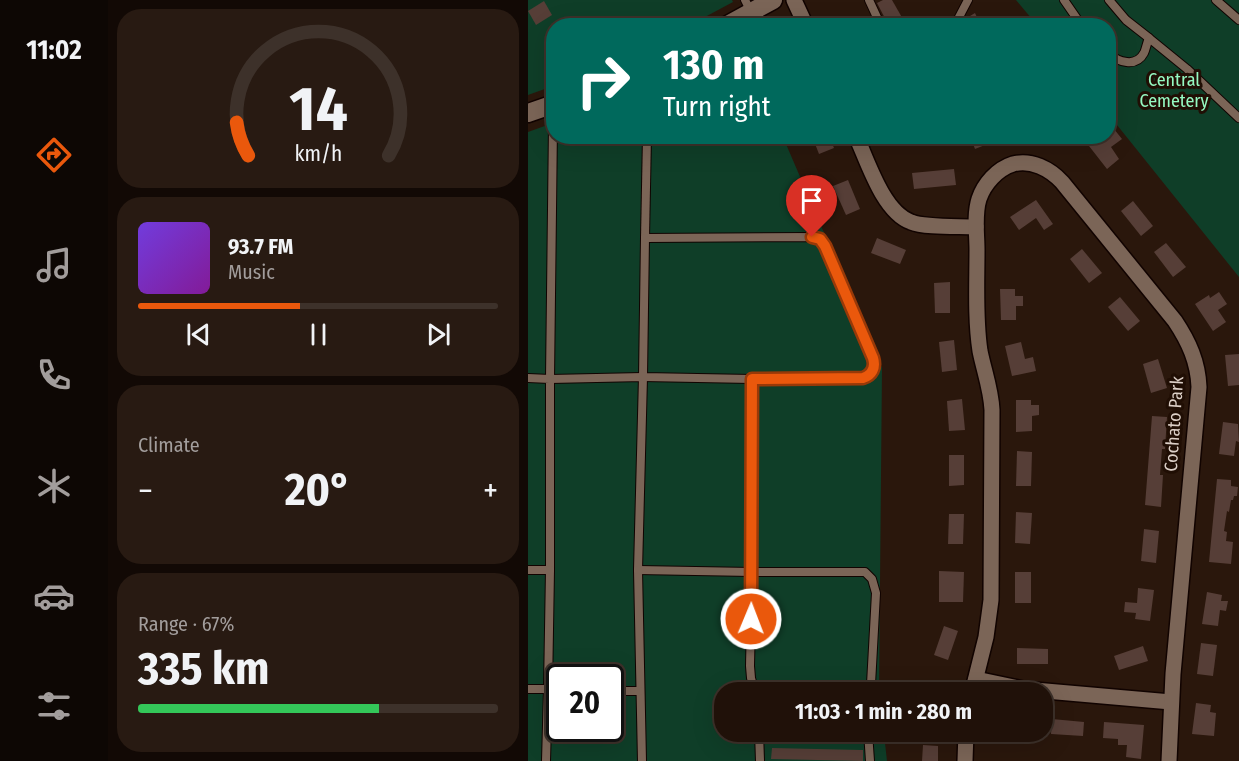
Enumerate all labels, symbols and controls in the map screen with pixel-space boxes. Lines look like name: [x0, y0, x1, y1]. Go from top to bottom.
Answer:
text: 11:02: [26, 34, 82, 66]
text: 130 m: [663, 40, 764, 90]
icon: right: [564, 42, 642, 120]
park label: Central Cemetery: [1139, 69, 1209, 112]
text: 14: [289, 72, 347, 147]
text: Turn right: [663, 91, 771, 123]
icon: directions: [33, 134, 75, 176]
text: km/h: [294, 141, 342, 167]
pin: [786, 175, 837, 237]
icon: arrive: [795, 184, 828, 217]
text: 93.7 FM: [228, 233, 293, 260]
icon: music: [33, 244, 75, 286]
text: Music: [228, 260, 275, 284]
icon: previous: [182, 318, 215, 351]
icon: pause: [302, 318, 335, 351]
icon: next: [422, 318, 455, 351]
icon: phone: [33, 354, 75, 396]
street label: Cochato Park: [1160, 375, 1188, 472]
text: Climate: [138, 433, 200, 457]
text: 20°: [285, 463, 351, 517]
icon: climate: [33, 465, 75, 507]
text: −: [138, 471, 153, 511]
text: +: [483, 471, 498, 511]
icon: car: [33, 575, 75, 617]
position arrow: [719, 587, 783, 651]
text: Range · 67%: [138, 612, 234, 636]
text: 335 km: [138, 642, 269, 696]
speed limit sign: 20: [546, 664, 624, 742]
icon: filters: [33, 685, 75, 727]
text: 11:03 · 1 min · 280 m: [795, 698, 972, 725]

